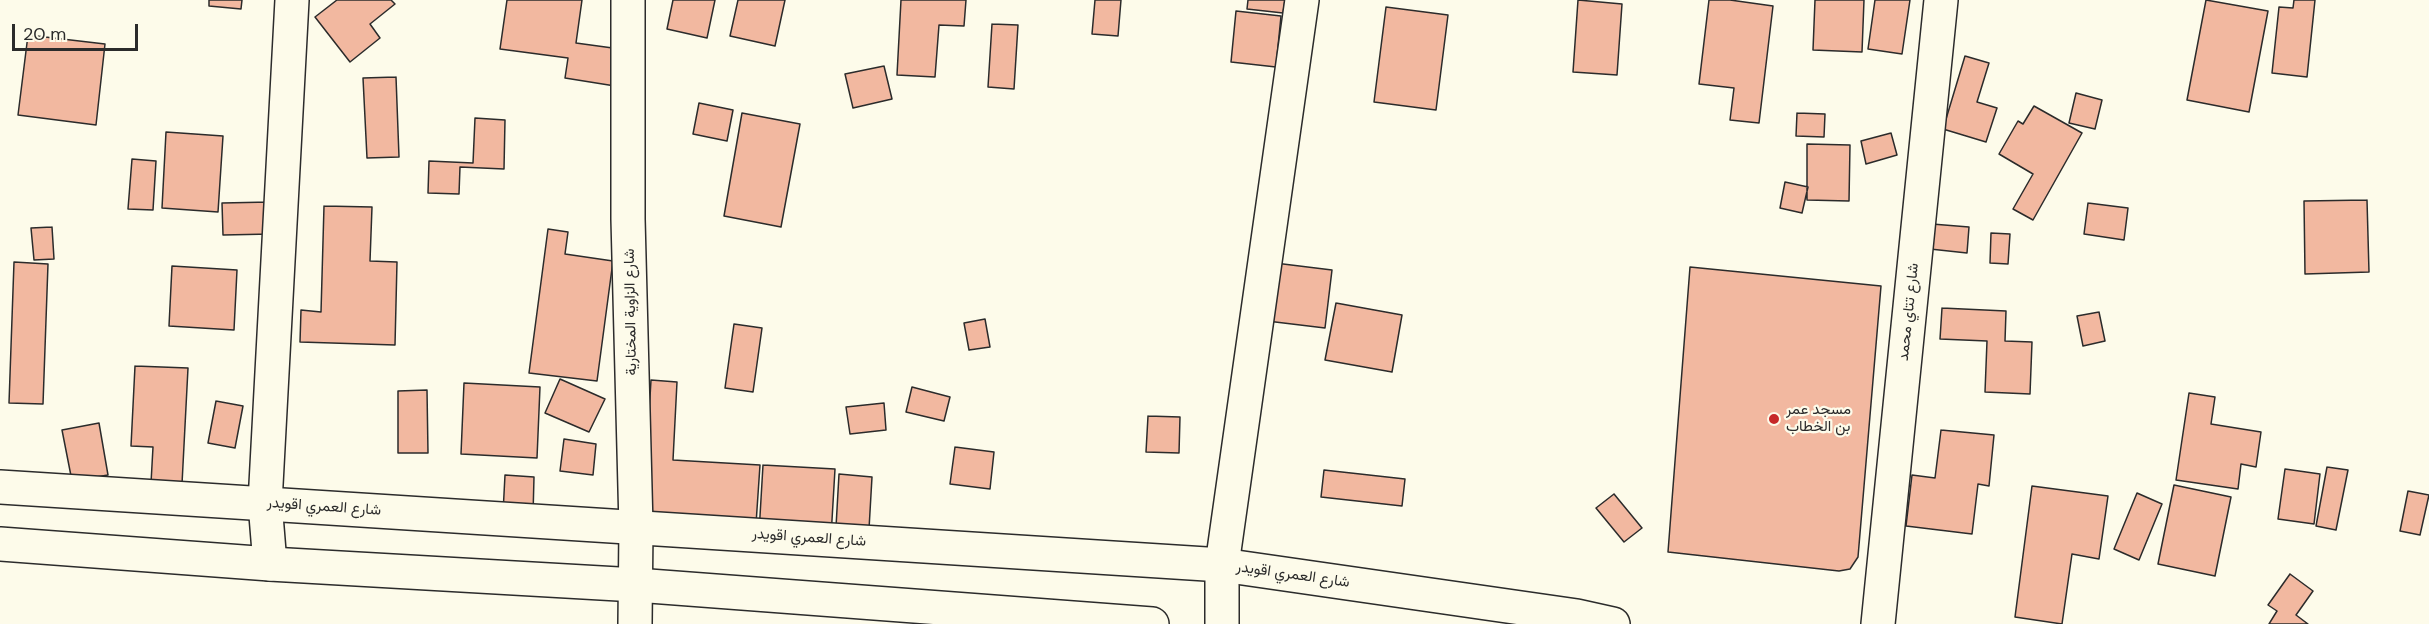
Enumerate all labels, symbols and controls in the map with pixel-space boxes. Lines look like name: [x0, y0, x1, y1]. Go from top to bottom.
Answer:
scale bar: [15, 12, 141, 50]
text: 20 m: [23, 22, 66, 46]
street label: شارع الزاوية المختارية: [621, 248, 641, 376]
street label: شارع تتاي محمد: [1895, 262, 1923, 362]
place label: مسجد عمر بن الخطاب: [1786, 401, 1851, 436]
marker: مسجد عمر بن الخطاب: [1767, 412, 1781, 426]
street label: شارع العمري اقويدر: [266, 494, 382, 520]
street label: شارع العمري اقويدر: [751, 525, 867, 551]
street label: شارع العمري اقويدر: [1235, 558, 1351, 592]

